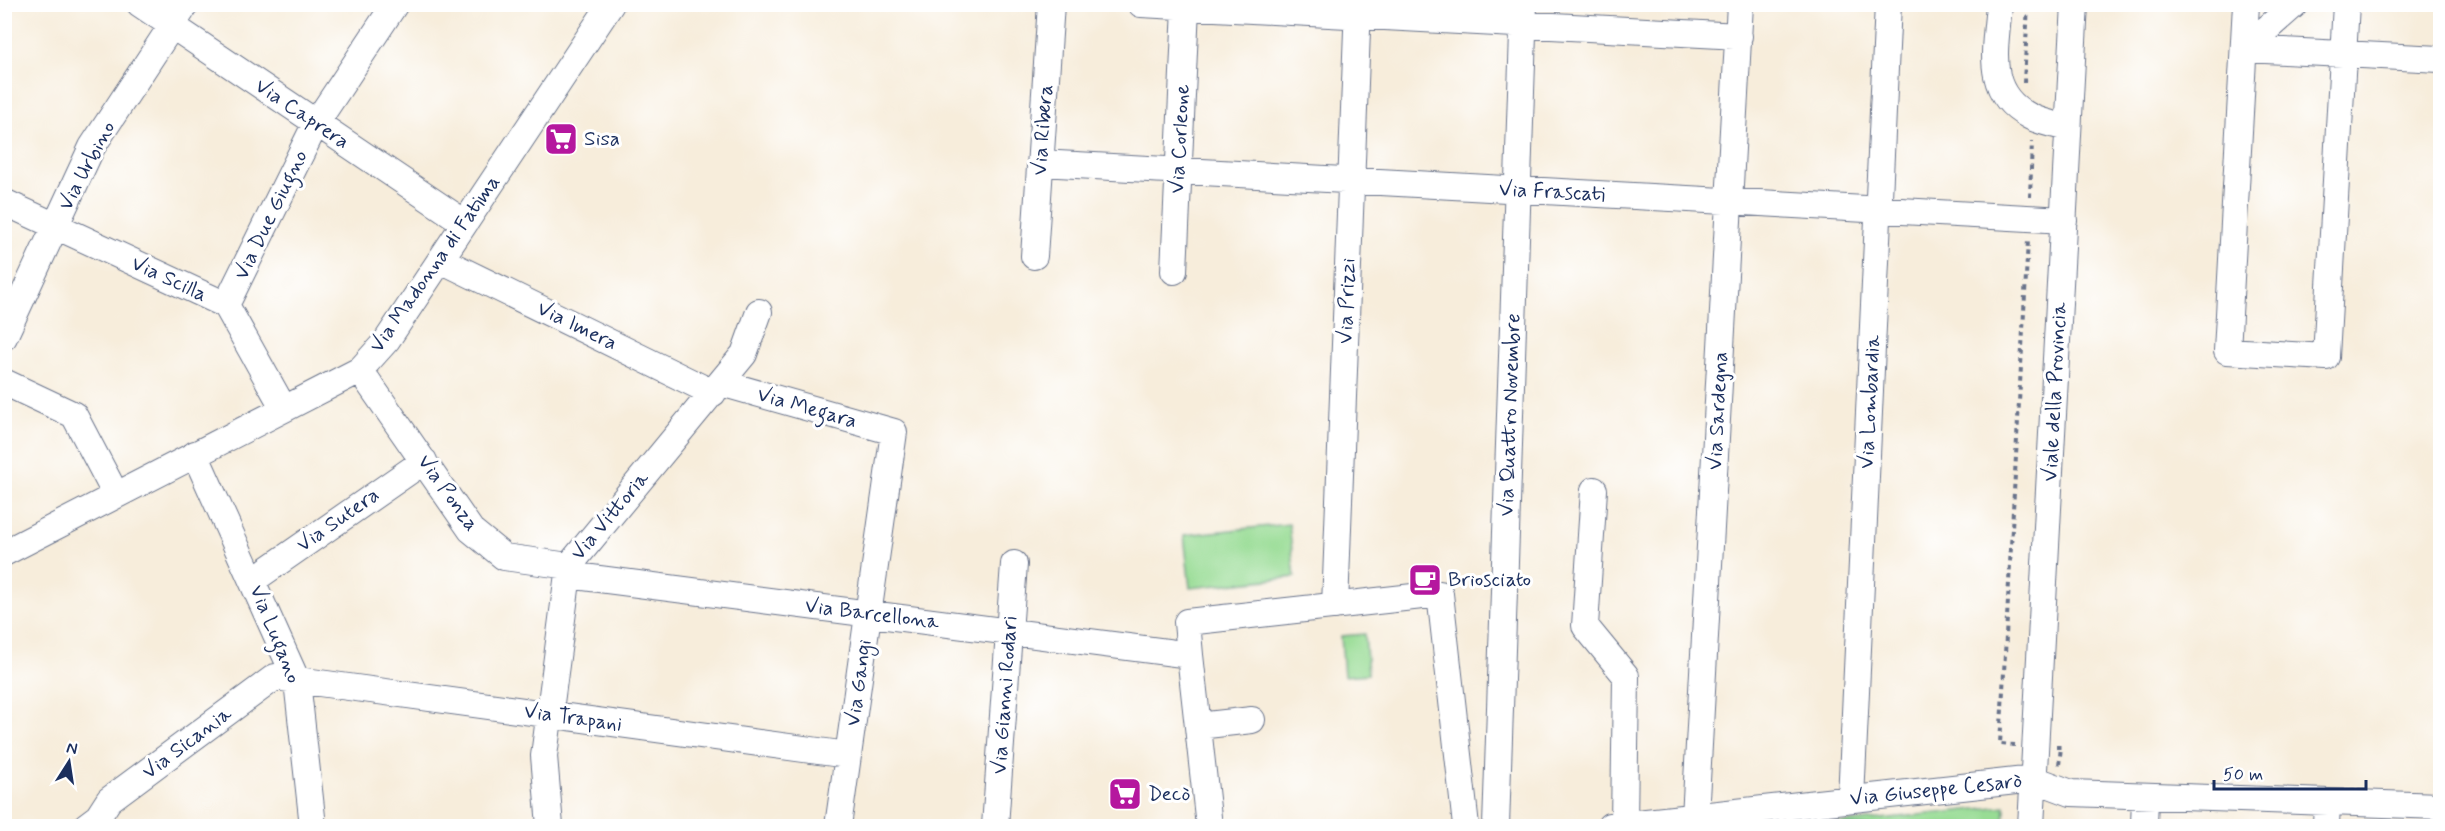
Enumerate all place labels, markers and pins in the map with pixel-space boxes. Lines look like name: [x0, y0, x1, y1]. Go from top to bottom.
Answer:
supermarket icon: Sisa: [543, 121, 579, 157]
place label: Sisa: [584, 125, 620, 153]
cafe icon: Briosciato: [1407, 562, 1443, 598]
place label: Briosciato: [1448, 566, 1531, 594]
supermarket icon: Decò: [1107, 776, 1143, 812]
place label: Decò: [1148, 780, 1190, 808]

